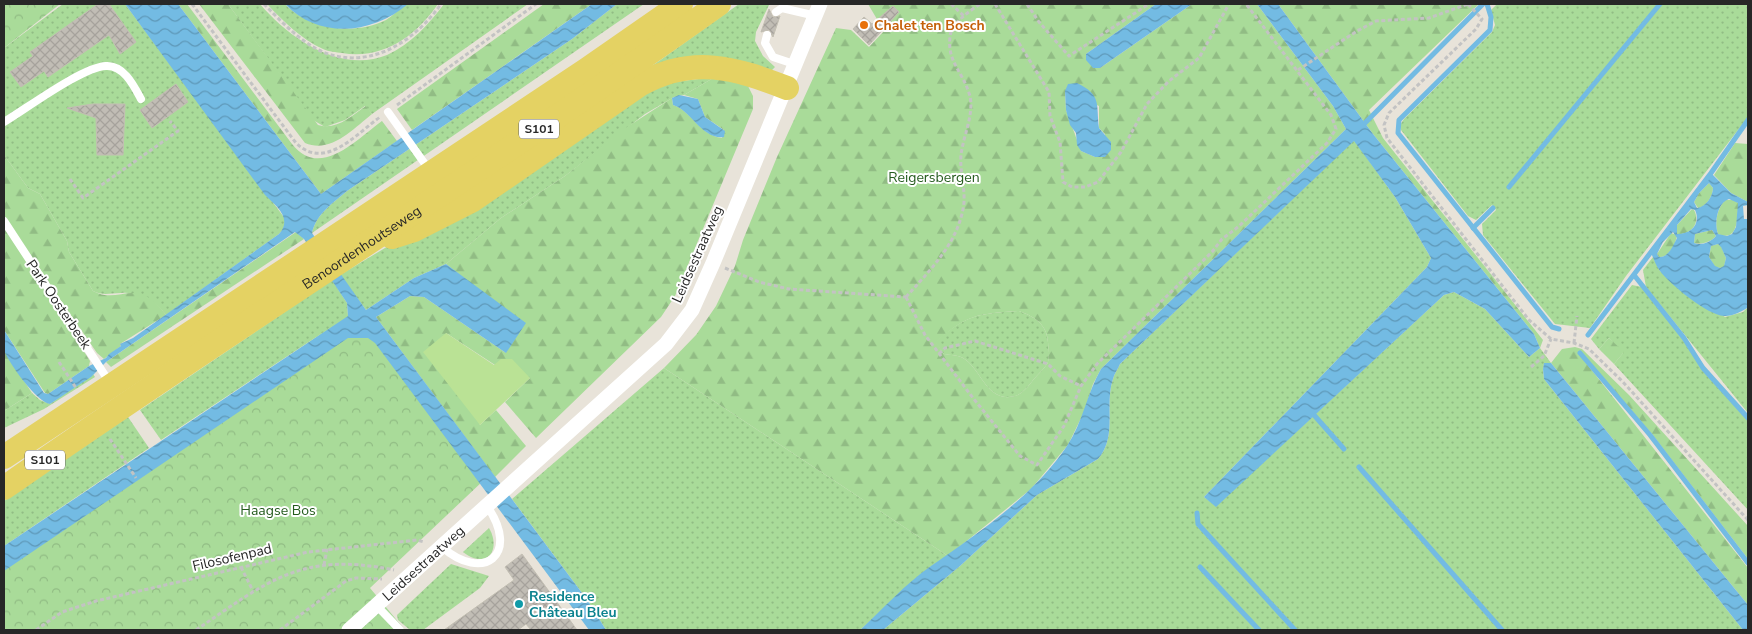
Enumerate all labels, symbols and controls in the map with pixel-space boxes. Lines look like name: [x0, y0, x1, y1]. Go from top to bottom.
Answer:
place label: Chalet ten Bosch: [874, 16, 985, 35]
marker: Chalet ten Bosch: [858, 19, 870, 31]
road number: S101: [519, 120, 559, 138]
park label: Reigersbergen: [888, 168, 980, 187]
street label: Benoordenhoutseweg: [299, 201, 425, 294]
street label: Leidsestraatweg: [668, 203, 727, 306]
street label: Park Oosterbeek: [22, 256, 96, 354]
road number: S101: [25, 450, 65, 470]
park label: Haagse Bos: [240, 501, 316, 520]
street label: Leidsestraatweg: [378, 521, 469, 605]
street label: Filosofenpad: [191, 539, 274, 576]
place label: Residence Château Bleu: [529, 587, 617, 622]
marker: Residence Château Bleu: [513, 598, 525, 610]

